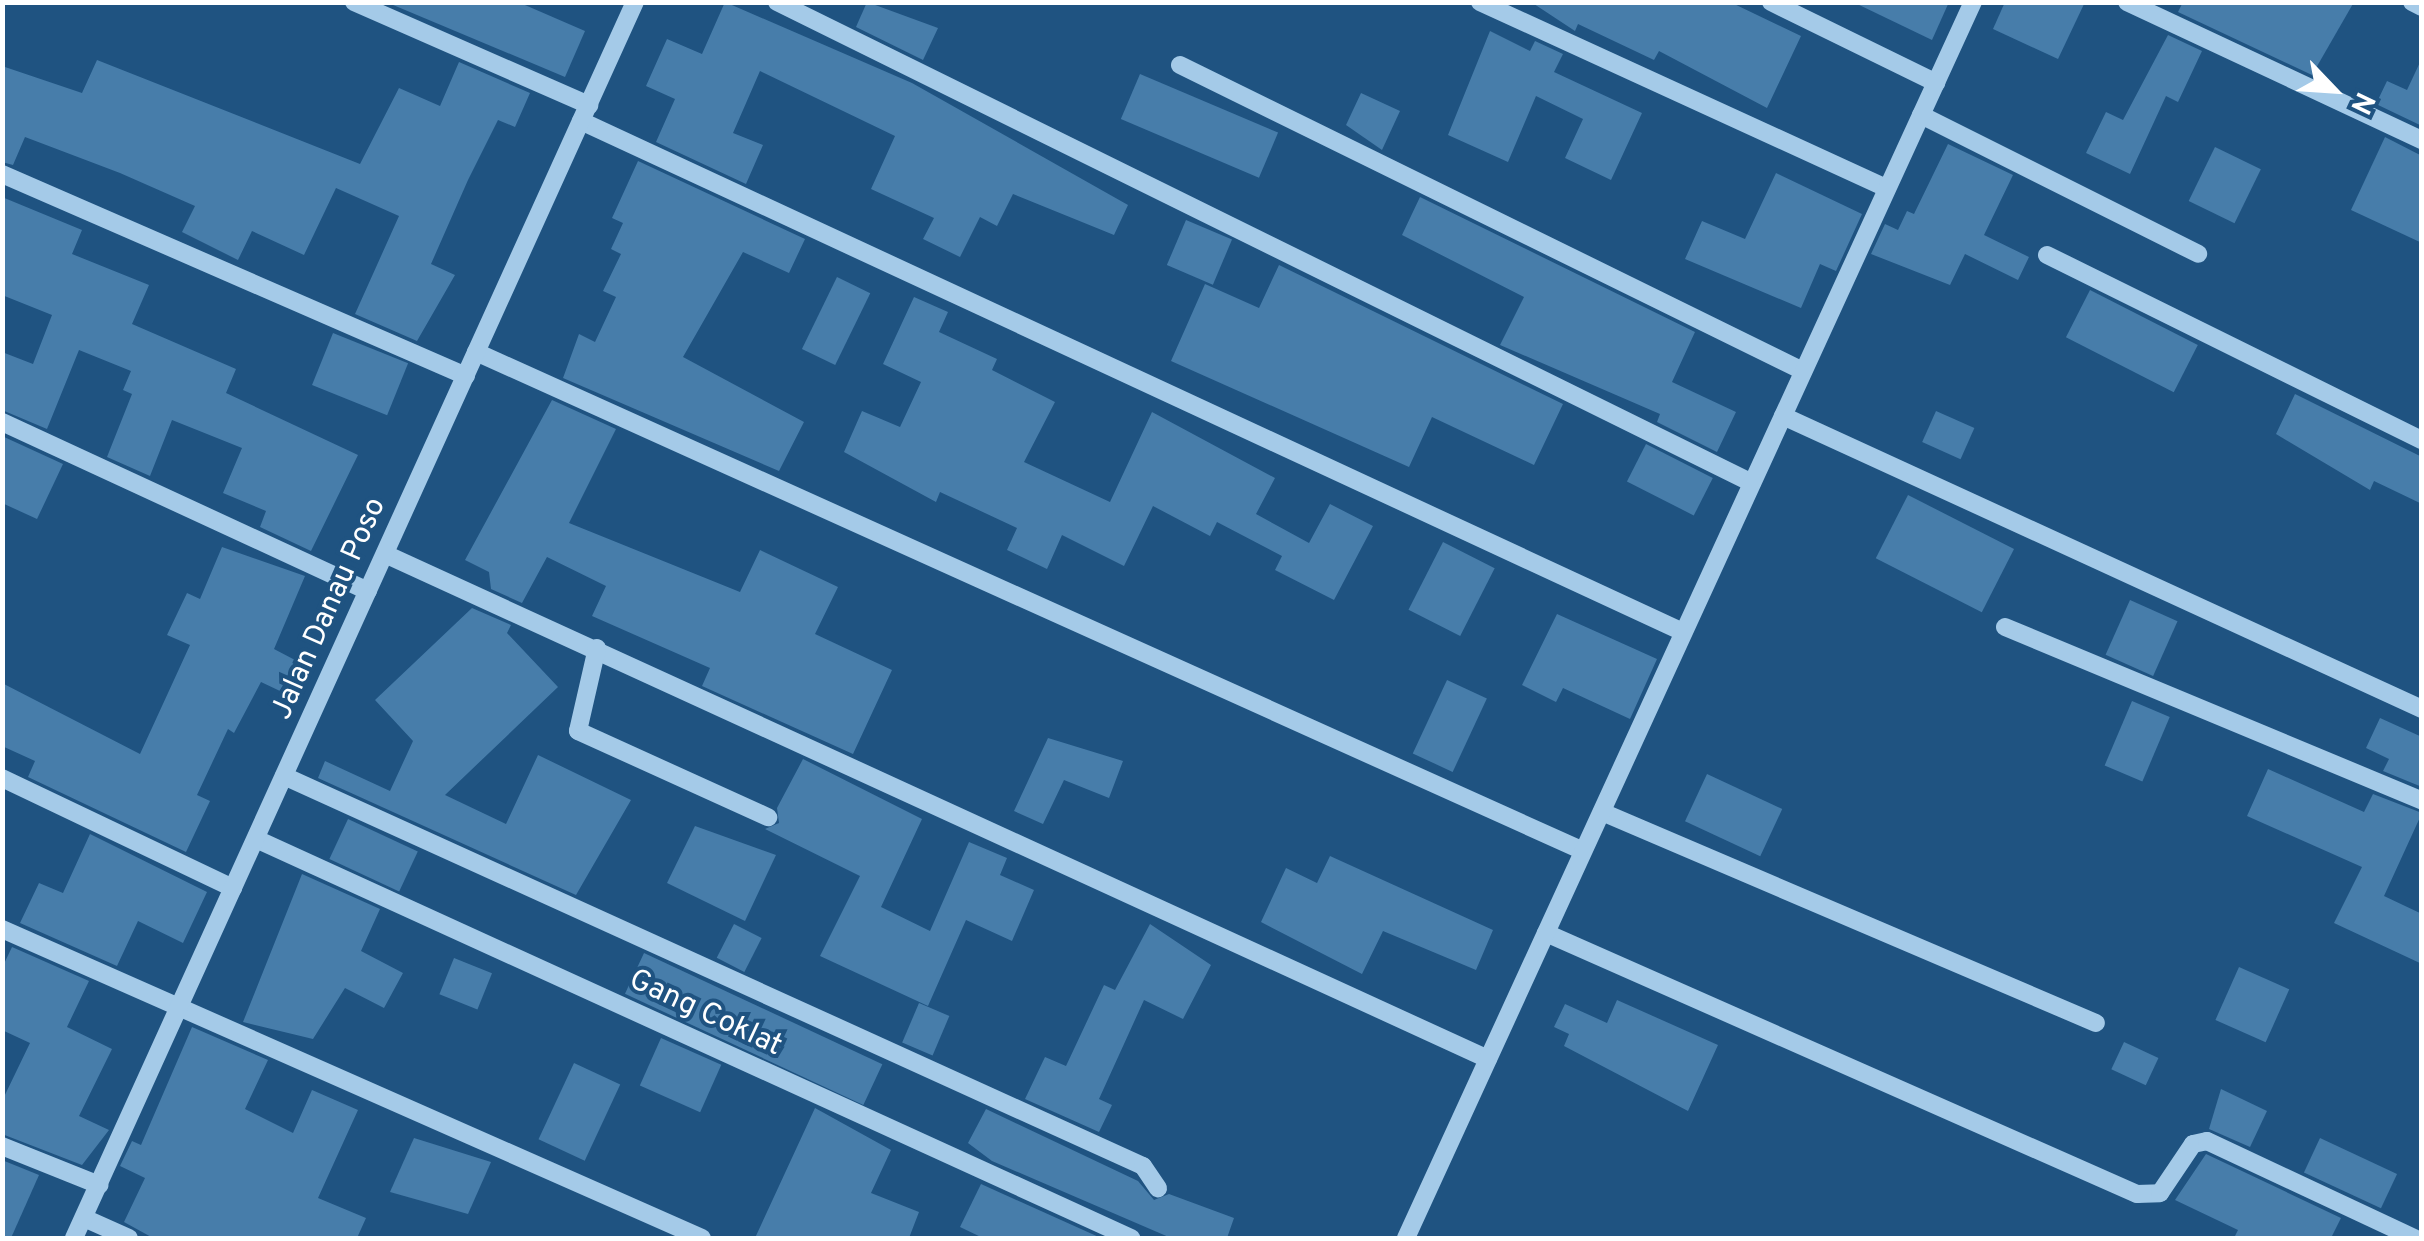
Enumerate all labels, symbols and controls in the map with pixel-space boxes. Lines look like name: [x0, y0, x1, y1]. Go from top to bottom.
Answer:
north arrow: [2284, 40, 2384, 140]
text: N: [2341, 86, 2382, 119]
street label: Jalan Danau Poso: [265, 493, 395, 725]
street label: Gang Coklat: [623, 963, 787, 1065]

